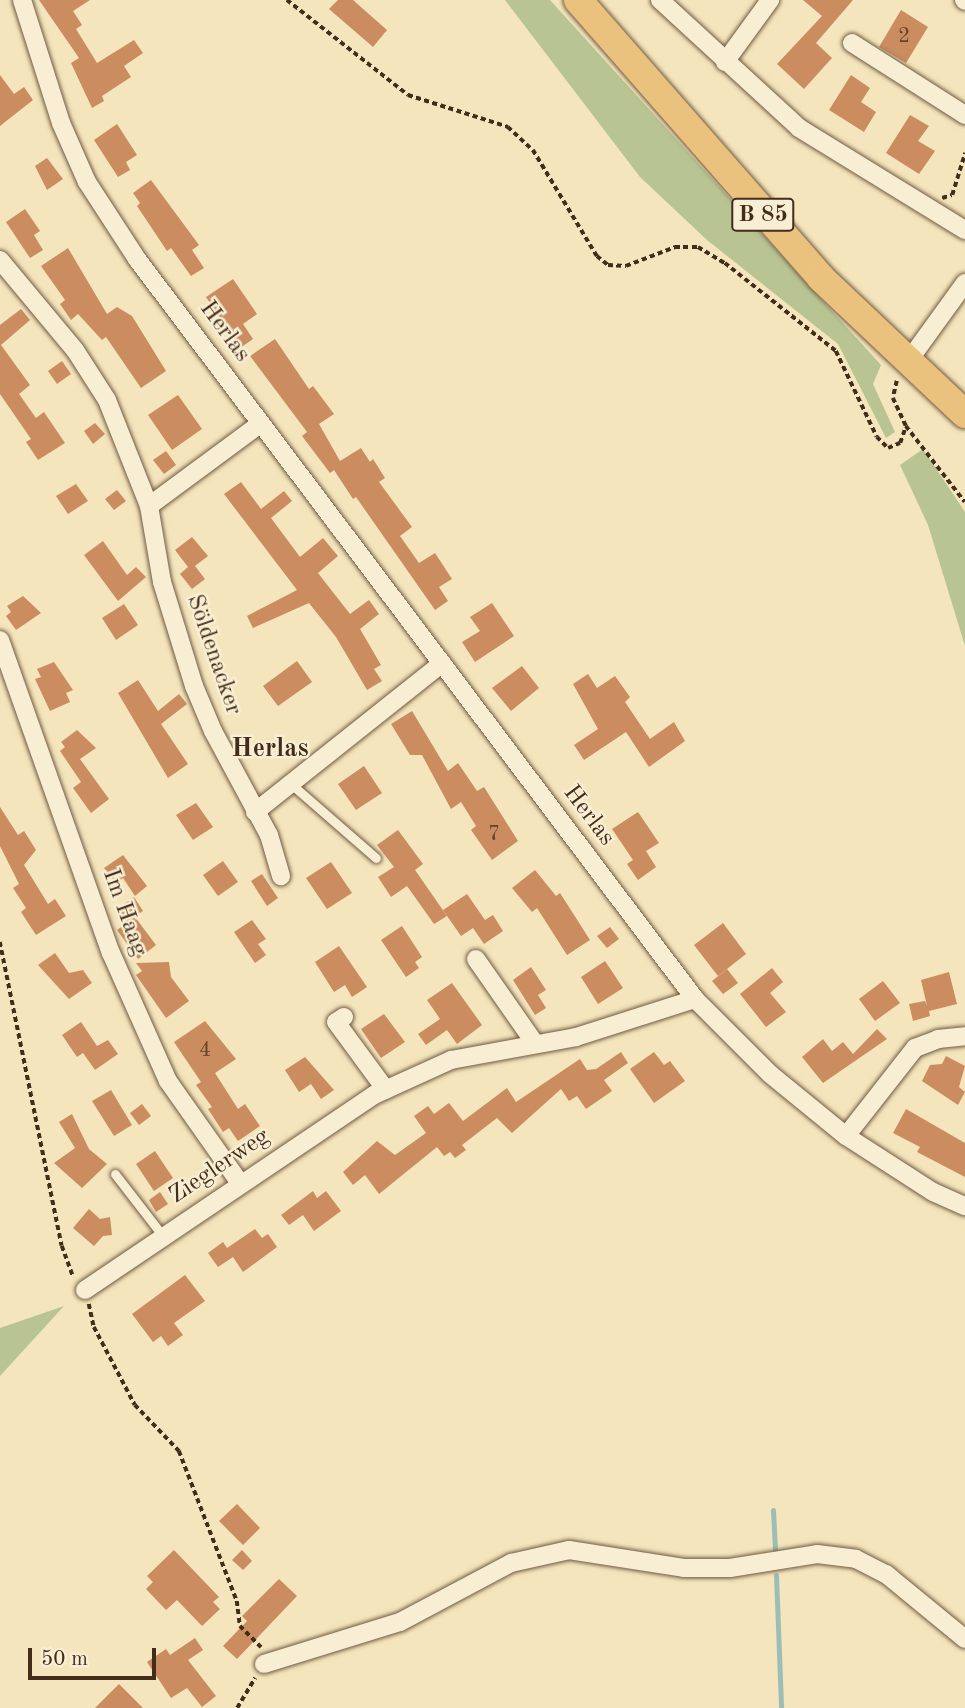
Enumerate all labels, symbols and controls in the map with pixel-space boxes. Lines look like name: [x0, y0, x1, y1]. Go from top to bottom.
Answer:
house number: 2: [898, 24, 910, 50]
road number: B 85: [730, 196, 796, 234]
street label: Herlas: [192, 296, 256, 368]
street label: Söldenacker: [179, 591, 247, 719]
district label: Herlas: [231, 734, 309, 766]
street label: Herlas: [556, 780, 620, 852]
house number: 7: [488, 822, 500, 848]
street label: Im Haag: [95, 865, 153, 961]
house number: 4: [199, 1038, 211, 1064]
street label: Zieglerweg: [164, 1123, 276, 1211]
scale bar: [32, 1634, 159, 1678]
text: 50 m: [41, 1649, 88, 1670]

